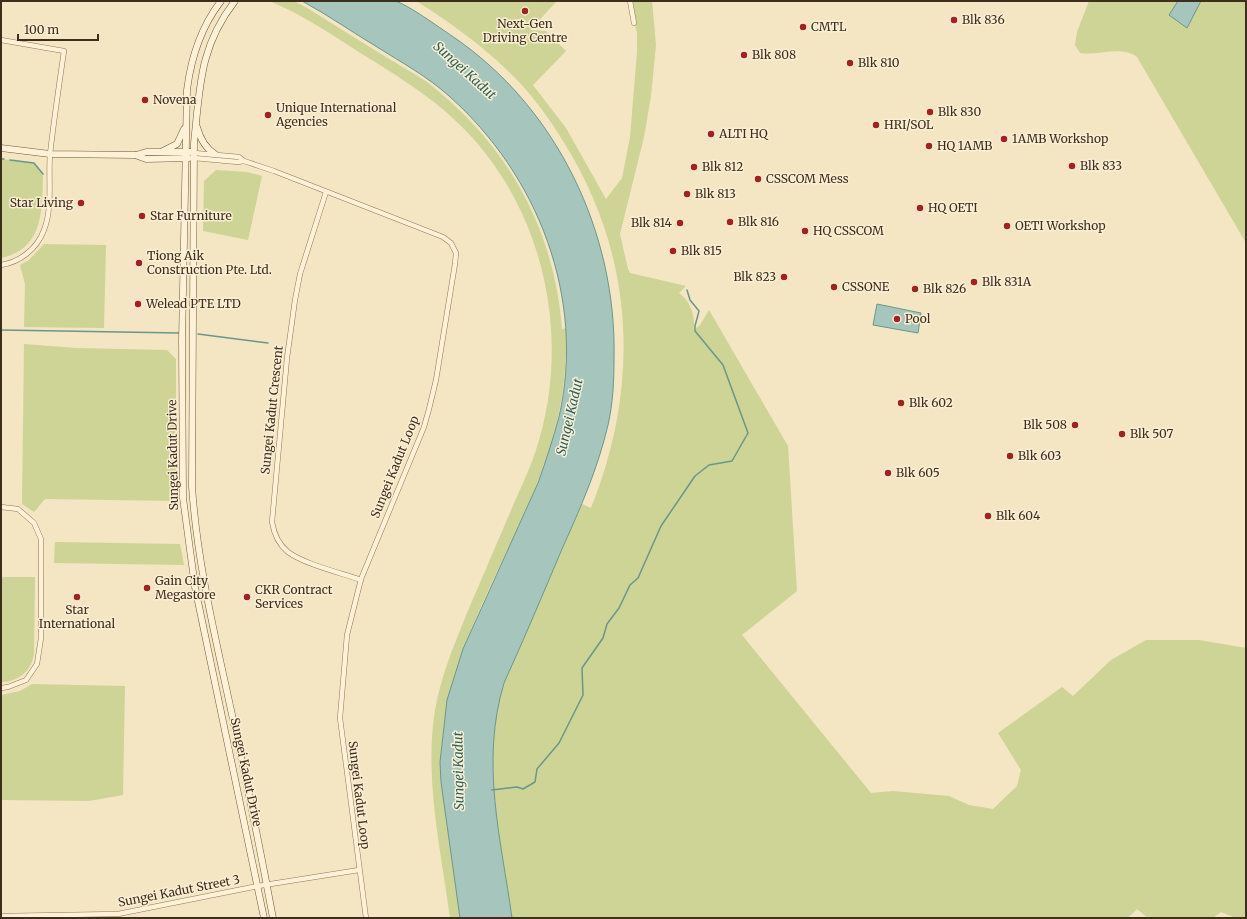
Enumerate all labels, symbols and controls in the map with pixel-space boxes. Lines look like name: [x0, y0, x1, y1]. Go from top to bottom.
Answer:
marker: Next-Gen Driving Centre: [520, 6, 530, 16]
place label: Blk 836: [962, 12, 1005, 27]
marker: Blk 836: [949, 15, 959, 25]
scale bar: [18, 16, 98, 42]
place label: Next-Gen Driving Centre: [483, 16, 567, 45]
place label: CMTL: [811, 19, 847, 34]
text: 100 m: [24, 22, 59, 37]
marker: CMTL: [798, 22, 808, 32]
water label: Sungei Kadut: [430, 38, 500, 103]
place label: Blk 808: [752, 47, 796, 62]
marker: Blk 808: [739, 50, 749, 60]
place label: Blk 810: [858, 55, 900, 70]
marker: Blk 810: [845, 58, 855, 68]
place label: Novena: [153, 92, 197, 107]
marker: Novena: [140, 95, 150, 105]
place label: Unique International Agencies: [275, 100, 397, 129]
place label: Blk 830: [938, 104, 982, 119]
marker: Blk 830: [925, 107, 935, 117]
marker: Unique International Agencies: [263, 110, 273, 120]
place label: HRI/SOL: [884, 117, 934, 132]
marker: HRI/SOL: [871, 120, 881, 130]
place label: ALTI HQ: [718, 126, 769, 141]
marker: ALTI HQ: [706, 129, 716, 139]
place label: 1AMB Workshop: [1012, 131, 1108, 146]
marker: 1AMB Workshop: [999, 134, 1009, 144]
place label: HQ 1AMB: [937, 138, 992, 153]
marker: HQ 1AMB: [924, 141, 934, 151]
place label: Blk 833: [1080, 158, 1122, 173]
place label: Blk 812: [702, 159, 743, 174]
marker: Blk 833: [1067, 161, 1077, 171]
marker: Blk 812: [689, 162, 699, 172]
place label: CSSCOM Mess: [766, 171, 849, 186]
marker: CSSCOM Mess: [753, 174, 763, 184]
place label: Blk 813: [695, 186, 736, 201]
marker: Blk 813: [682, 189, 692, 199]
place label: Star Living: [10, 195, 74, 210]
marker: Star Living: [76, 198, 86, 208]
place label: HQ OETI: [928, 200, 978, 215]
marker: HQ OETI: [915, 203, 925, 213]
place label: Star Furniture: [150, 208, 232, 223]
marker: Star Furniture: [137, 211, 147, 221]
place label: Blk 816: [738, 214, 779, 229]
place label: Blk 814: [631, 215, 673, 230]
marker: Blk 816: [725, 217, 735, 227]
marker: Blk 814: [675, 218, 685, 228]
place label: OETI Workshop: [1015, 218, 1106, 233]
marker: OETI Workshop: [1002, 221, 1012, 231]
place label: HQ CSSCOM: [813, 223, 884, 238]
marker: HQ CSSCOM: [800, 226, 810, 236]
place label: Blk 815: [681, 243, 722, 258]
marker: Blk 815: [668, 246, 678, 256]
place label: Tiong Aik Construction Pte. Ltd.: [147, 248, 272, 277]
marker: Tiong Aik Construction Pte. Ltd.: [134, 258, 144, 268]
place label: Blk 823: [733, 269, 776, 284]
marker: Blk 823: [779, 272, 789, 282]
place label: Blk 831A: [982, 274, 1032, 289]
marker: Blk 831A: [969, 277, 979, 287]
place label: CSSONE: [842, 279, 890, 294]
place label: Blk 826: [923, 281, 966, 296]
marker: CSSONE: [829, 282, 839, 292]
marker: Blk 826: [910, 284, 920, 294]
place label: Welead PTE LTD: [145, 296, 241, 311]
marker: Welead PTE LTD: [133, 299, 143, 309]
place label: Pool: [905, 311, 931, 326]
marker: Pool: [892, 314, 902, 324]
street label: Sungei Kadut Crescent: [257, 345, 286, 475]
water label: Sungei Kadut: [552, 377, 587, 457]
place label: Blk 602: [909, 395, 953, 410]
marker: Blk 602: [896, 398, 906, 408]
street label: Sungei Kadut Drive: [164, 399, 181, 511]
street label: Sungei Kadut Loop: [367, 414, 422, 520]
place label: Blk 508: [1023, 417, 1067, 432]
marker: Blk 508: [1070, 420, 1080, 430]
place label: Blk 507: [1130, 426, 1173, 441]
marker: Blk 507: [1117, 429, 1127, 439]
place label: Blk 603: [1018, 448, 1062, 463]
marker: Blk 603: [1005, 451, 1015, 461]
place label: Blk 605: [896, 465, 940, 480]
marker: Blk 605: [883, 468, 893, 478]
place label: Blk 604: [996, 508, 1041, 523]
marker: Blk 604: [983, 511, 993, 521]
place label: Gain City Megastore: [155, 573, 215, 602]
place label: CKR Contract Services: [255, 582, 333, 611]
marker: Gain City Megastore: [142, 583, 152, 593]
marker: Star International: [72, 592, 82, 602]
marker: CKR Contract Services: [242, 592, 252, 602]
place label: Star International: [39, 602, 115, 631]
street label: Sungei Kadut Drive: [228, 716, 265, 828]
water label: Sungei Kadut: [449, 731, 468, 810]
street label: Sungei Kadut Loop: [345, 740, 374, 850]
street label: Sungei Kadut Street 3: [117, 871, 241, 910]

